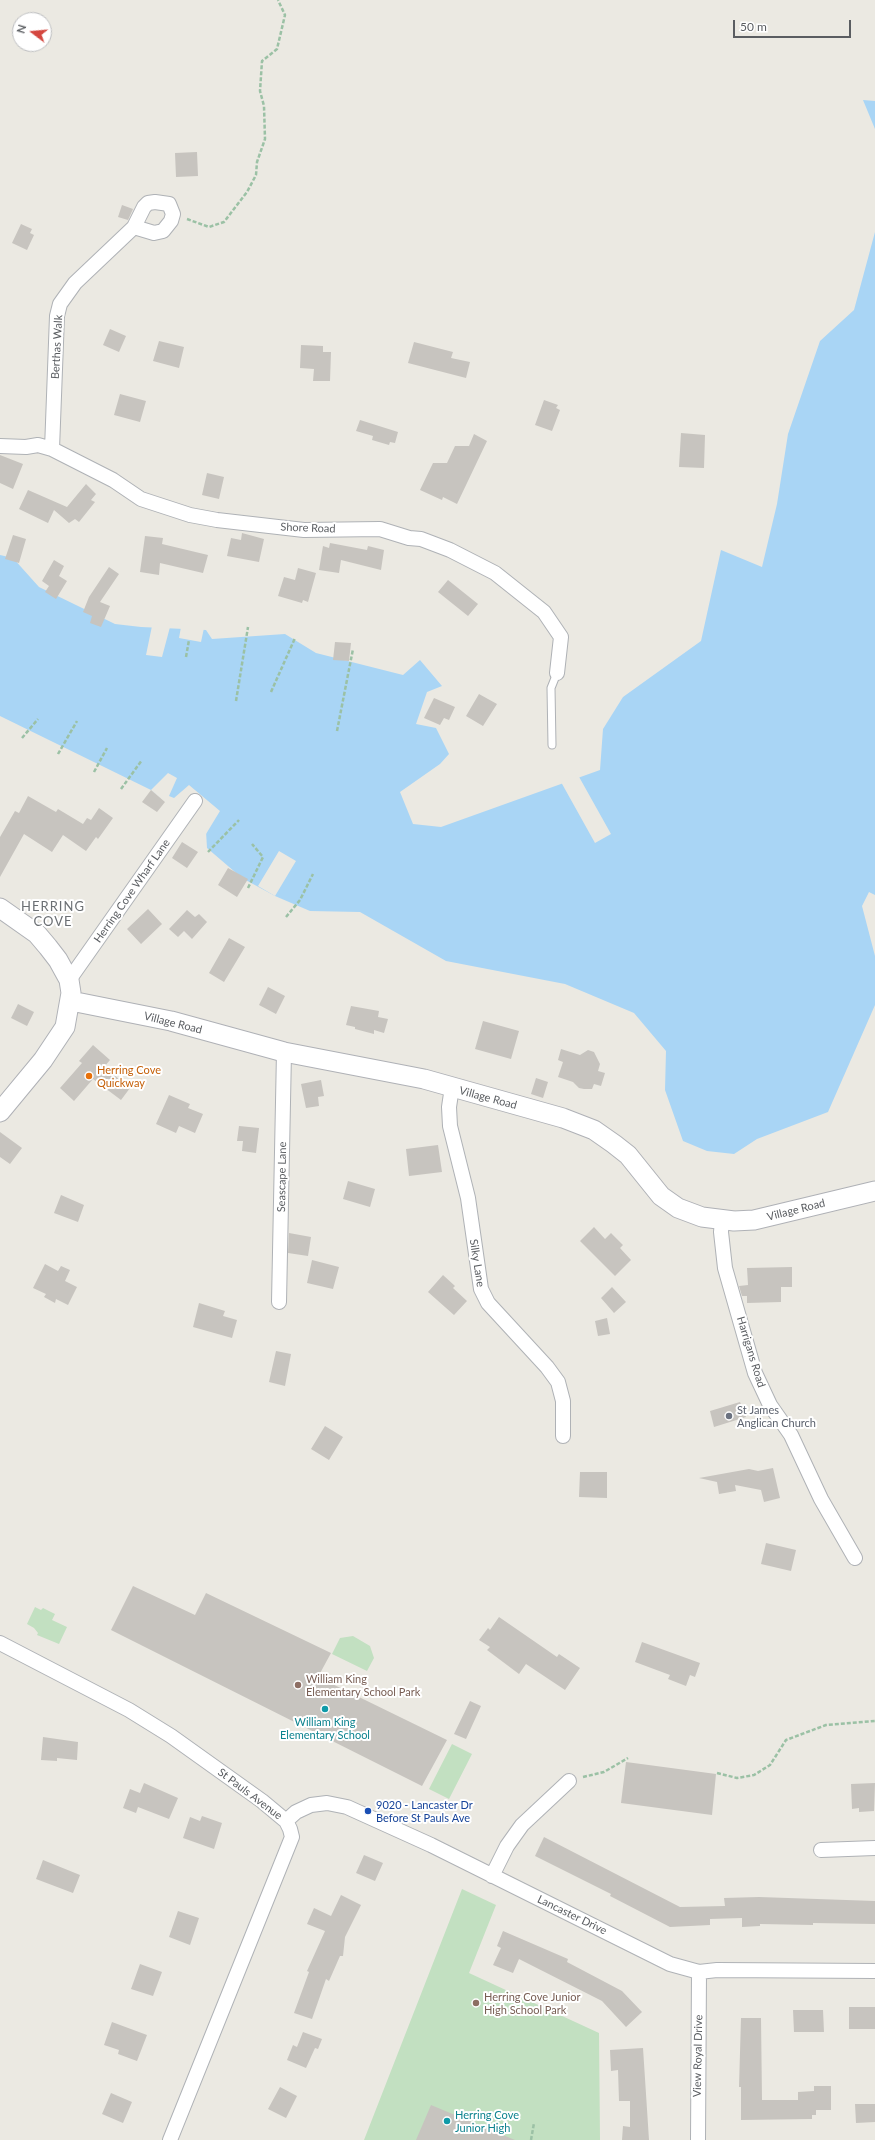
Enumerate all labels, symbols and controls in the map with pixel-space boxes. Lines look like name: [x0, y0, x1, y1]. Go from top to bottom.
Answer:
north arrow: [12, 12, 52, 52]
scale bar: [735, 12, 853, 38]
text: 50 m: [740, 19, 767, 34]
text: N: [14, 23, 28, 35]
street label: Berthas Walk: [49, 315, 65, 379]
street label: Shore Road: [280, 520, 336, 536]
street label: Herring Cove Wharf Lane: [91, 837, 173, 945]
district label: HERRING COVE: [21, 899, 85, 930]
street label: Village Road: [143, 1009, 203, 1037]
place label: Herring Cove Quickway: [97, 1063, 161, 1089]
marker: Herring Cove Quickway: [84, 1071, 94, 1081]
street label: Village Road: [458, 1084, 518, 1112]
street label: Seascape Lane: [275, 1142, 289, 1212]
street label: Village Road: [766, 1196, 826, 1224]
street label: Silky Lane: [467, 1238, 487, 1288]
street label: Harrigans Road: [734, 1315, 768, 1389]
place label: St James Anglican Church: [737, 1403, 816, 1429]
marker: St James Anglican Church: [724, 1411, 734, 1421]
place label: William King Elementary School Park: [306, 1672, 420, 1698]
marker: William King Elementary School Park: [293, 1680, 303, 1690]
marker: William King Elementary School: [320, 1704, 330, 1714]
place label: William King Elementary School: [280, 1715, 370, 1741]
street label: St Pauls Avenue: [215, 1766, 285, 1822]
place label: 9020 - Lancaster Dr Before St Pauls Ave: [376, 1798, 473, 1824]
marker: 9020 - Lancaster Dr Before St Pauls Ave: [363, 1806, 373, 1816]
street label: Lancaster Drive: [535, 1893, 609, 1937]
place label: Herring Cove Junior High School Park: [484, 1990, 580, 2016]
marker: Herring Cove Junior High School Park: [471, 1998, 481, 2008]
street label: View Royal Drive: [691, 2015, 705, 2097]
place label: Herring Cove Junior High: [455, 2108, 519, 2134]
marker: Herring Cove Junior High: [442, 2116, 452, 2126]

